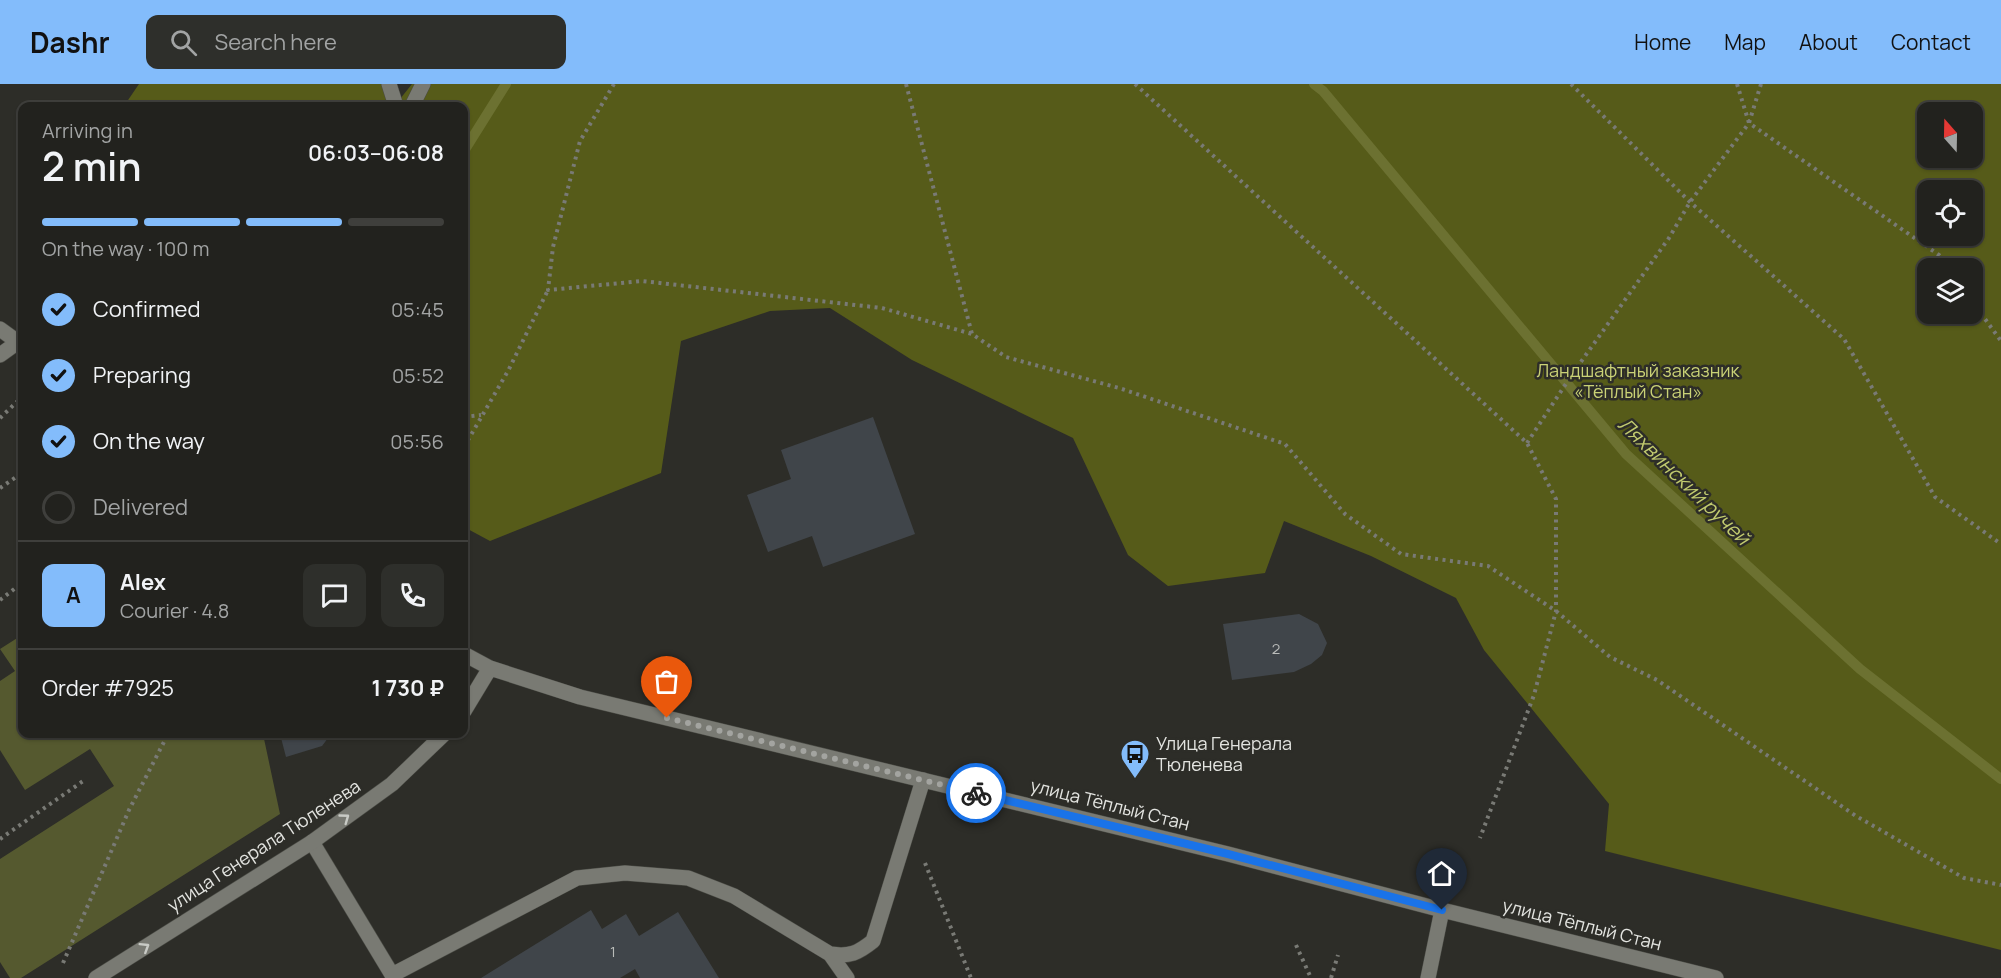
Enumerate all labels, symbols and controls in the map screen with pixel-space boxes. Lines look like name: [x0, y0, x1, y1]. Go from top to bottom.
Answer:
search box: [146, 15, 566, 69]
text: Dashr: [30, 23, 110, 61]
icon: search: [167, 26, 200, 59]
text: Search here: [215, 27, 337, 57]
text: Home: [1634, 28, 1691, 56]
text: Map: [1724, 28, 1766, 56]
text: About: [1799, 28, 1858, 56]
text: Contact: [1891, 28, 1971, 56]
north arrow: [1917, 102, 1983, 168]
map controls: [1917, 102, 1983, 324]
text: Arriving in: [42, 117, 133, 144]
text: 06:03–06:08: [308, 138, 444, 168]
text: 2 min: [42, 139, 141, 193]
button: locate: [1917, 180, 1983, 246]
text: On the way · 100 m: [42, 235, 209, 262]
button: layers: [1917, 258, 1983, 324]
icon: check: [42, 293, 75, 326]
text: Confirmed: [93, 294, 201, 324]
text: 05:45: [391, 296, 444, 323]
park label: Ландшафтный заказник «Тёплый Стан»: [1537, 358, 1741, 403]
icon: check: [42, 359, 75, 392]
text: Preparing: [93, 360, 191, 390]
text: 05:52: [392, 362, 444, 389]
water label: Ляхвинский ручей: [1613, 411, 1757, 552]
icon: check: [42, 425, 75, 458]
text: On the way: [93, 426, 205, 456]
text: 05:56: [390, 428, 444, 455]
text: Delivered: [93, 492, 188, 522]
button: chat: [303, 564, 366, 627]
button: phone: [381, 564, 444, 627]
text: Alex: [120, 567, 166, 597]
text: A: [66, 580, 81, 610]
text: Courier · 4.8: [120, 597, 229, 624]
house number: 2: [1272, 638, 1280, 659]
pin: [641, 656, 692, 718]
icon: bag: [650, 665, 683, 698]
text: Order #7925: [42, 673, 174, 703]
text: 1 730 ₽: [371, 673, 444, 703]
place label: Улица Генерала Тюленева: [1156, 731, 1292, 776]
bus stop icon: Улица Генерала Тюленева: [1119, 738, 1151, 780]
courier: [946, 763, 1006, 823]
street label: улица Тёплый Стан: [1028, 773, 1192, 835]
street label: улица Генерала Тюленева: [162, 774, 365, 917]
icon: bike: [960, 777, 993, 810]
one-way arrow: [338, 815, 349, 826]
pin: [1416, 848, 1467, 910]
icon: home: [1425, 857, 1458, 890]
street label: улица Тёплый Стан: [1500, 893, 1664, 955]
house number: 1: [610, 941, 616, 962]
one-way arrow: [139, 943, 150, 954]

